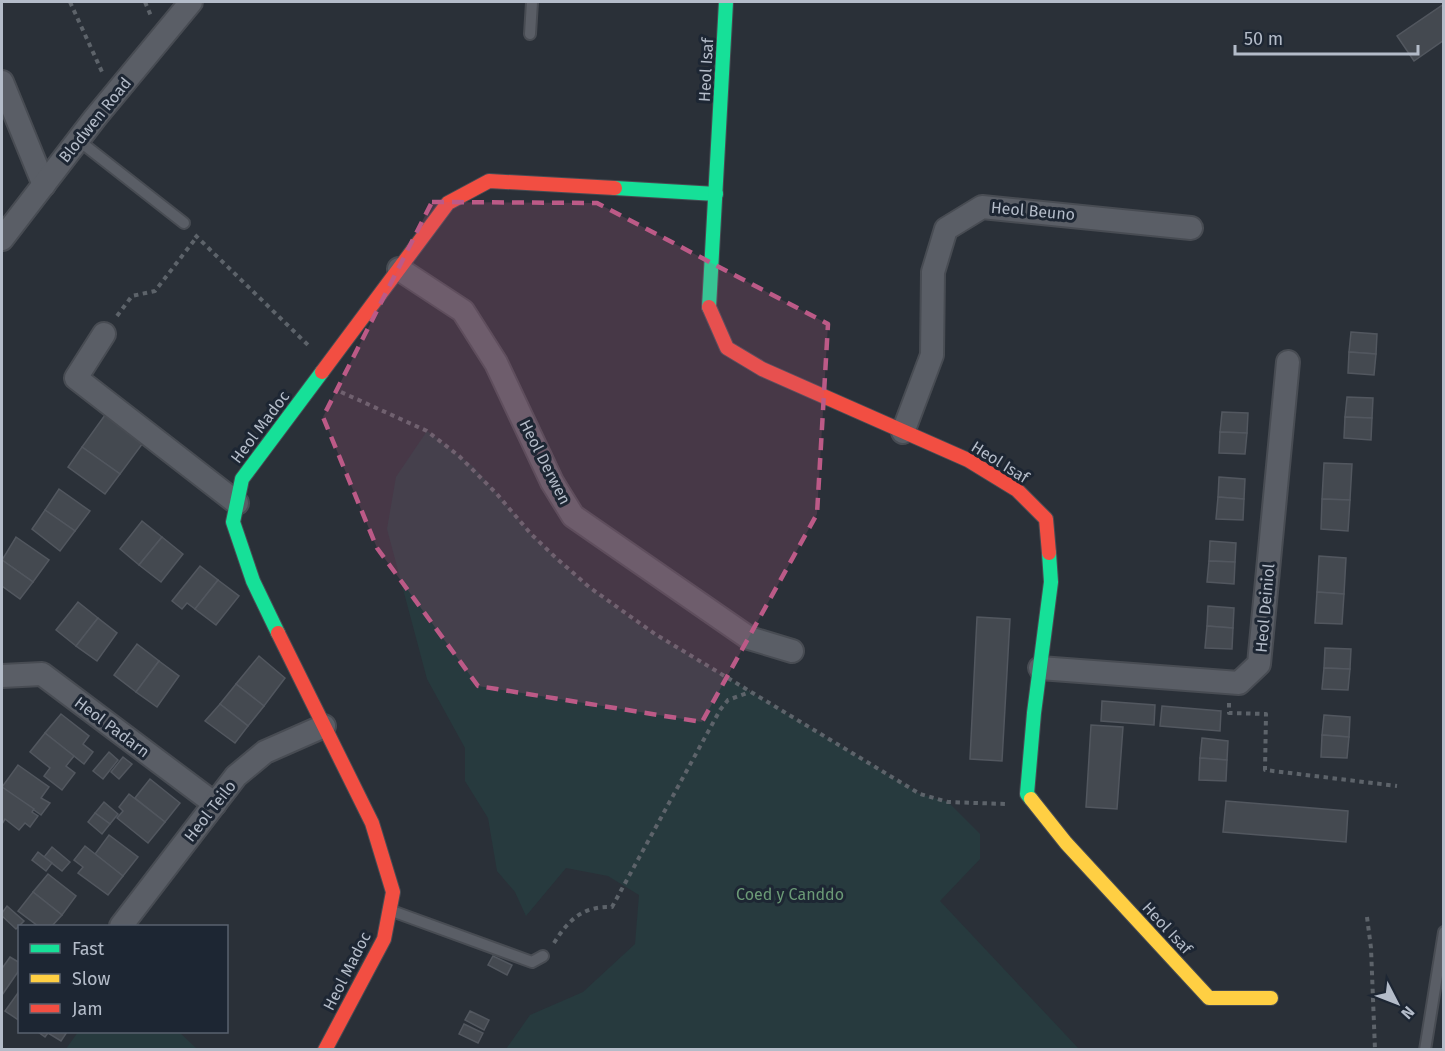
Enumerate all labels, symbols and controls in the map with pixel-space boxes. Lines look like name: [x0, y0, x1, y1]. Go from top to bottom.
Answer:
scale bar: [1235, 18, 1418, 56]
text: 50 m: [1244, 28, 1283, 50]
street label: Heol Isaf: [695, 36, 717, 102]
street label: Blodwen Road: [55, 74, 135, 166]
street label: Heol Beuno: [990, 198, 1076, 224]
street label: Heol Madoc: [227, 387, 294, 467]
street label: Heol Derwen: [516, 416, 574, 508]
street label: Heol Isaf: [968, 437, 1034, 488]
street label: Heol Deiniol: [1252, 562, 1278, 653]
street label: Heol Padarn: [71, 693, 153, 761]
street label: Heol Teilo: [180, 777, 240, 845]
park label: Coed y Canddo: [736, 885, 844, 904]
street label: Heol Isaf: [1138, 898, 1197, 959]
legend: [18, 925, 228, 1033]
street label: Heol Madoc: [319, 928, 375, 1013]
text: Fast: [72, 938, 105, 960]
text: Slow: [72, 968, 111, 990]
north arrow: [1367, 973, 1427, 1033]
text: Jam: [72, 998, 103, 1020]
text: N: [1397, 1002, 1418, 1023]

